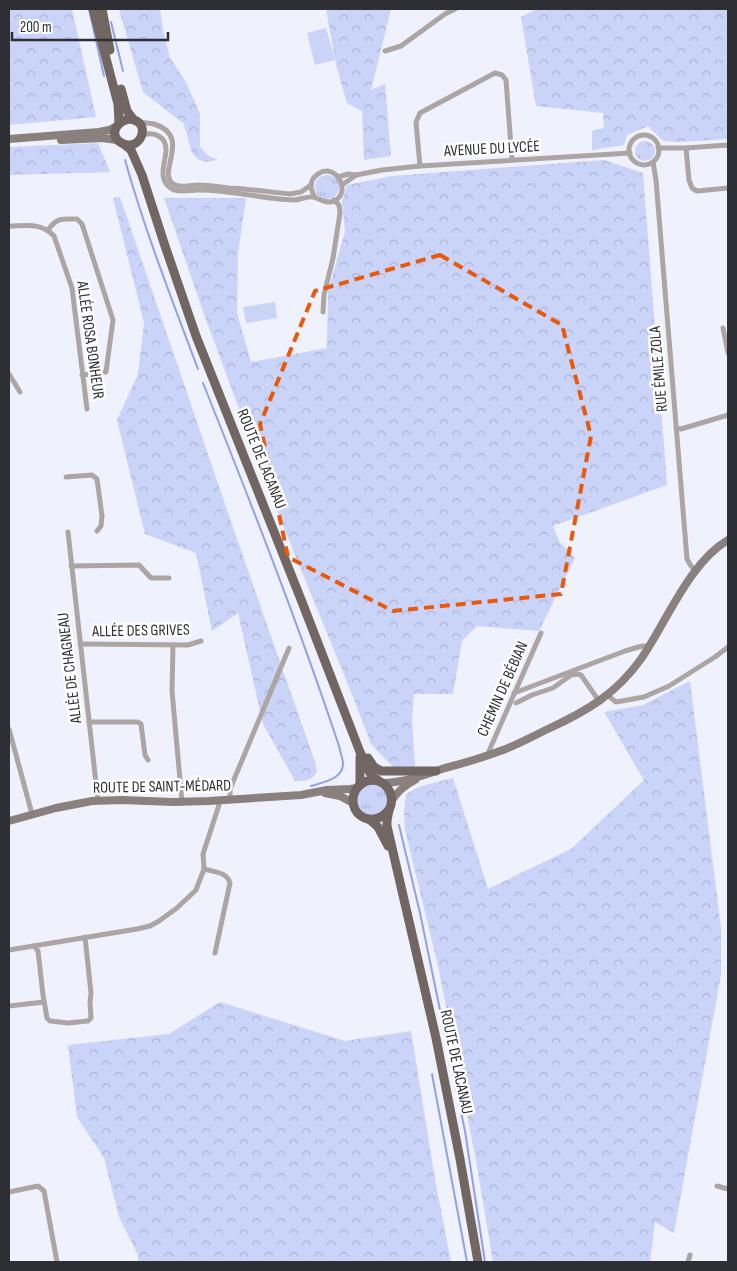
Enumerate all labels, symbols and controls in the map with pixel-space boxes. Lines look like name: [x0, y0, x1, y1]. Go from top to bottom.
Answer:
scale bar: [12, 10, 169, 42]
text: 200 m: [20, 18, 52, 37]
street label: AVENUE DU LYCÉE: [443, 137, 540, 161]
street label: ALLÉE ROSA BONHEUR: [72, 279, 108, 400]
street label: RUE ÉMILE ZOLA: [646, 325, 672, 413]
street label: ROUTE DE LACANAU: [232, 406, 290, 512]
street label: ALLÉE DE CHAGNEAU: [54, 612, 86, 725]
street label: ALLÉE DES GRIVES: [91, 621, 190, 641]
street label: CHEMIN DE BÉBIAN: [474, 639, 532, 739]
street label: ROUTE DE SAINT-MÉDARD: [93, 776, 231, 798]
street label: ROUTE DE LACANAU: [436, 1008, 476, 1116]

